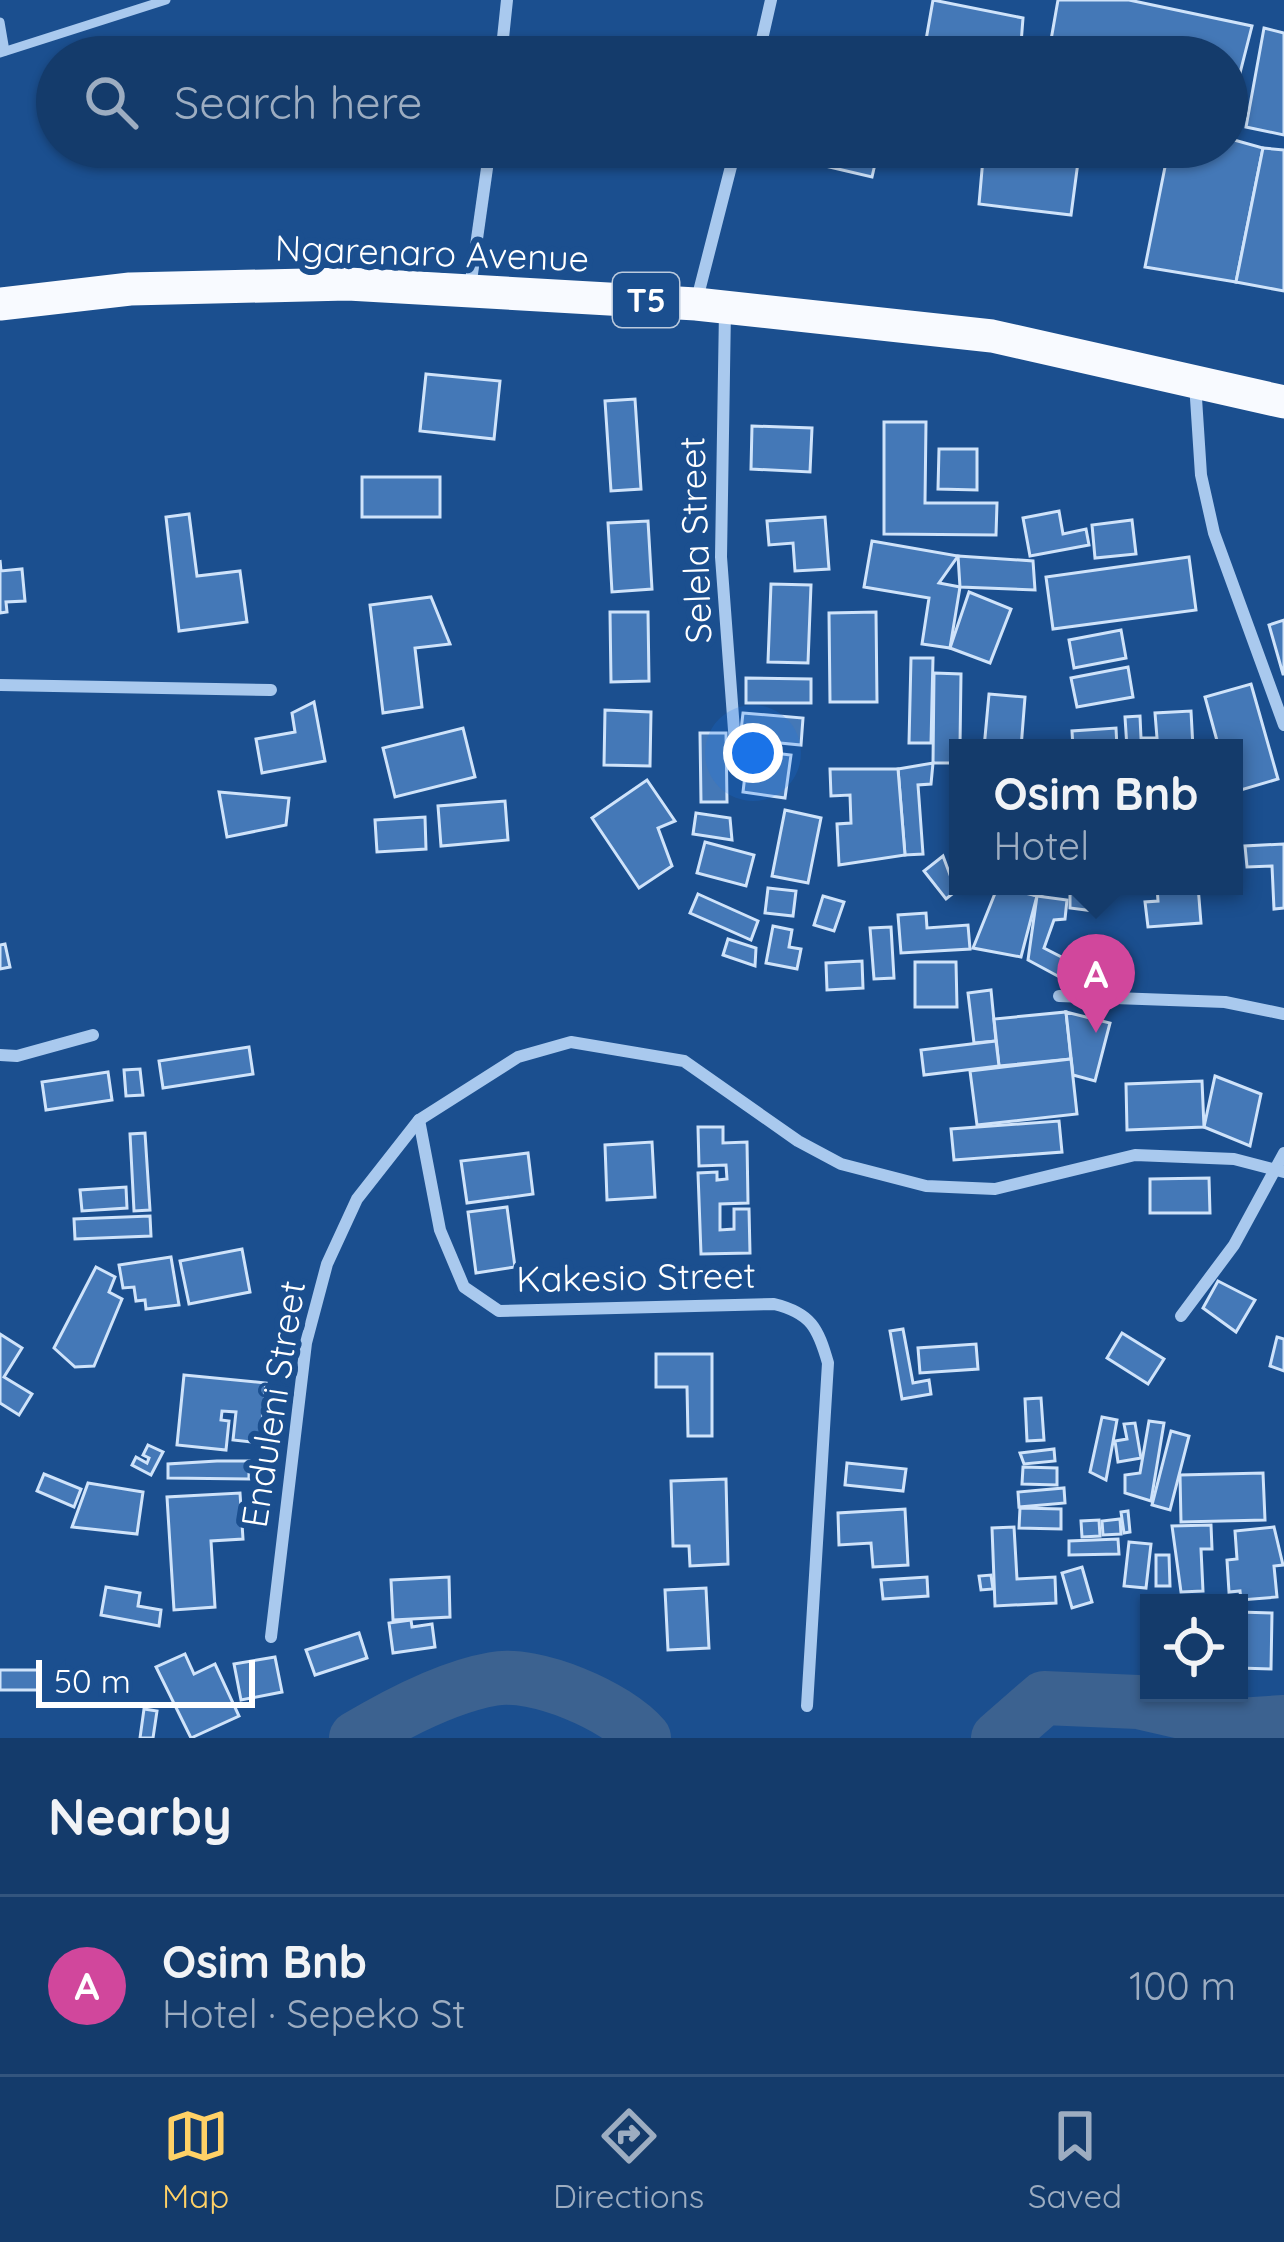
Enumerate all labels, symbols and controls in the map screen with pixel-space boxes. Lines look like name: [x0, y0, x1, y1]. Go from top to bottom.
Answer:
search box: [36, 36, 1248, 168]
icon: search: [78, 69, 144, 135]
text: Search here: [174, 74, 422, 130]
street label: Ngarenaro Avenue: [274, 225, 590, 280]
road number: T5: [613, 273, 679, 327]
street label: Selela Street: [668, 436, 721, 644]
your location: [723, 723, 783, 783]
popup: [949, 739, 1243, 895]
text: Osim Bnb: [993, 765, 1199, 821]
text: Hotel: [993, 821, 1089, 870]
pin: A: [1057, 934, 1135, 1033]
street label: Kakesio Street: [516, 1252, 756, 1301]
street label: Enduleni Street: [231, 1277, 314, 1530]
map controls: [1140, 1594, 1248, 1702]
button: locate: [1140, 1594, 1248, 1702]
scale bar: [36, 1654, 255, 1707]
text: 50 m: [54, 1660, 131, 1701]
text: Nearby: [48, 1784, 232, 1848]
text: Osim Bnb: [162, 1933, 367, 1989]
text: A: [75, 1961, 99, 2010]
text: 100 m: [1129, 1961, 1236, 2010]
text: Hotel · Sepeko St: [162, 1989, 466, 2038]
tab: Map: [162, 2103, 229, 2216]
tab: Directions: [553, 2103, 704, 2216]
tab: Saved: [1028, 2103, 1122, 2216]

